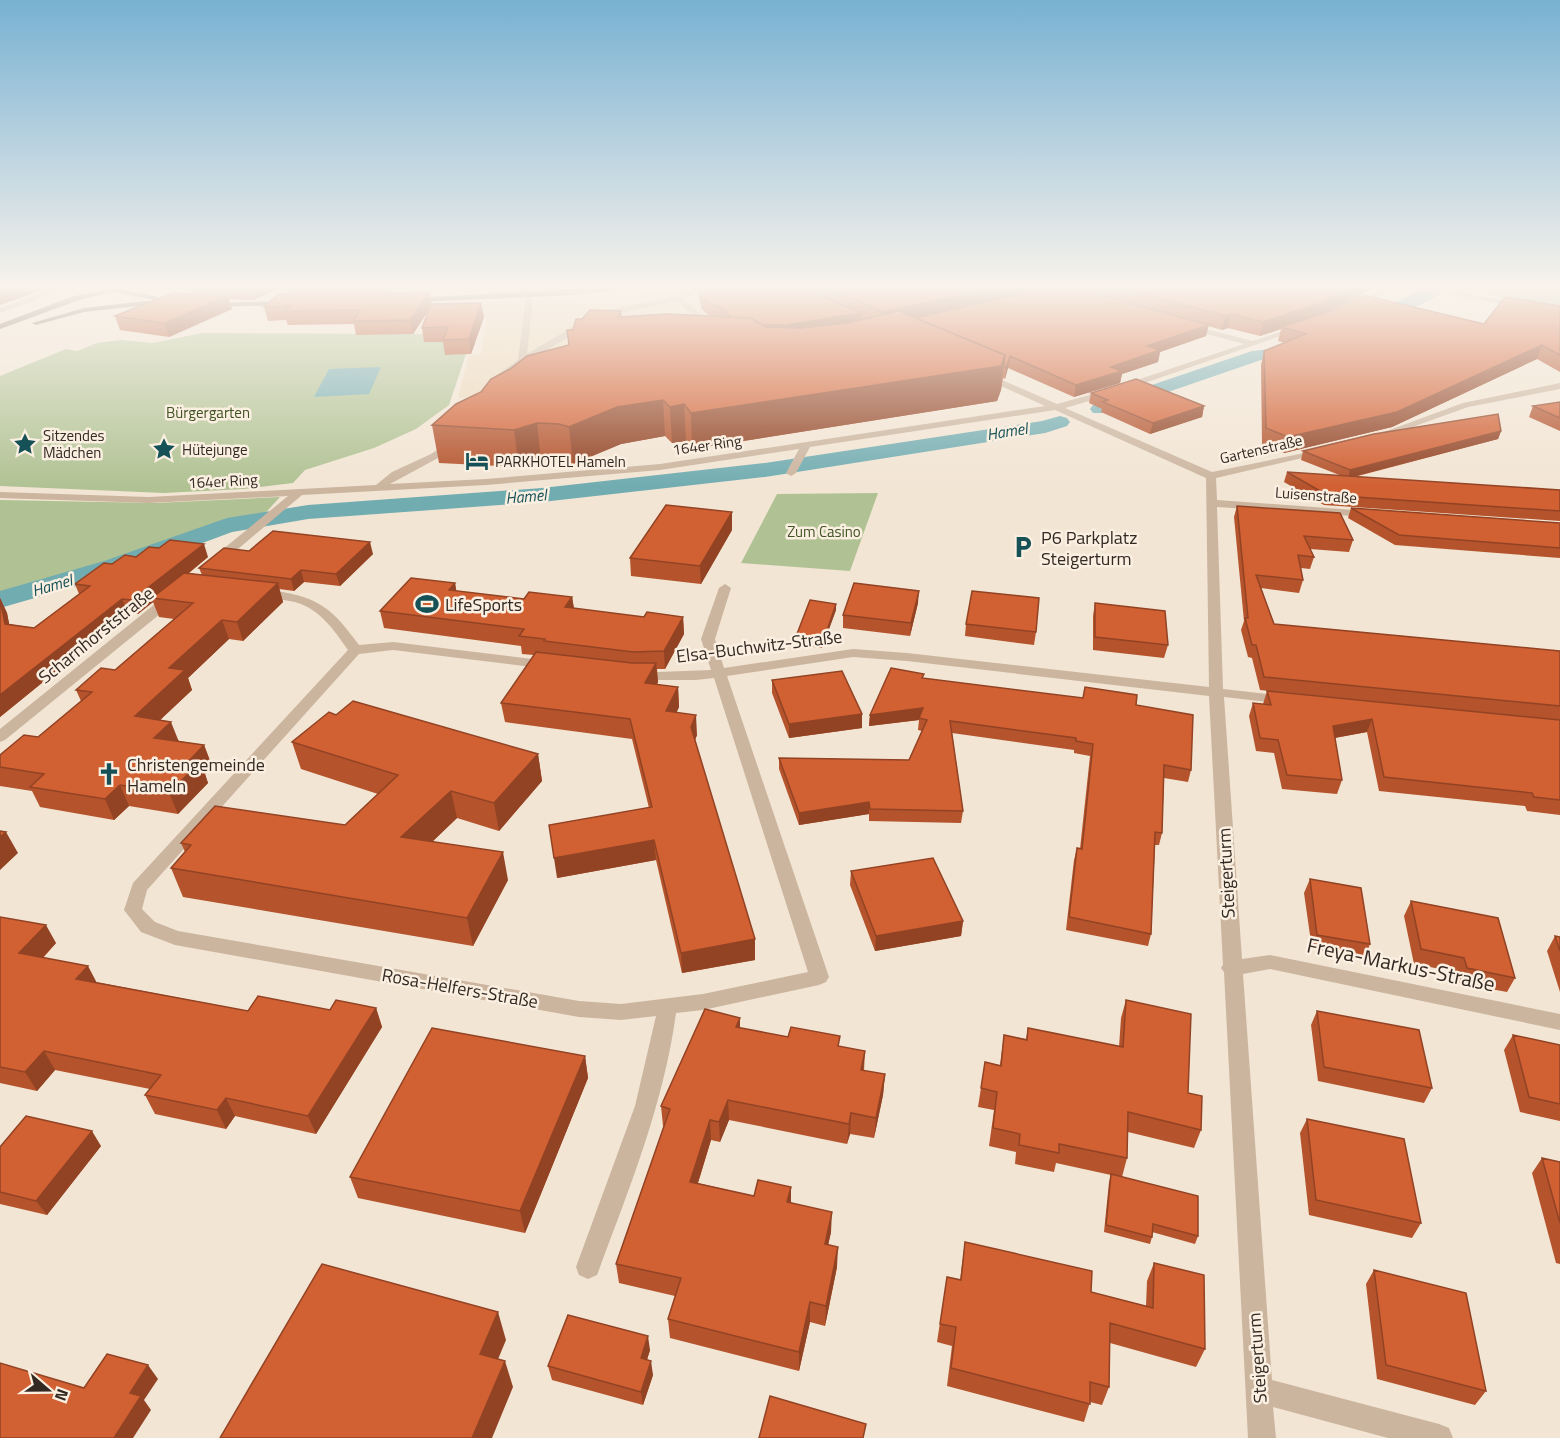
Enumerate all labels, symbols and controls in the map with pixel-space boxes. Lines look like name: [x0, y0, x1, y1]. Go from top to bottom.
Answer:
park label: Bürgergarten: [166, 401, 250, 424]
water label: Hamel: [985, 416, 1031, 446]
place label: Sitzendes Mädchen: [43, 424, 105, 464]
street label: Gartenstraße: [1217, 428, 1305, 470]
street label: 164er Ring: [671, 429, 743, 461]
place icon: Sitzendes Mädchen: [12, 431, 38, 457]
place icon: Hütejunge: [151, 436, 177, 462]
place label: Hütejunge: [182, 438, 248, 461]
hotel icon: PARKHOTEL Hameln: [464, 448, 490, 474]
place label: PARKHOTEL Hameln: [495, 450, 626, 473]
street label: 164er Ring: [188, 468, 259, 494]
street label: Luisenstraße: [1274, 481, 1358, 509]
water label: Hamel: [504, 482, 549, 510]
park label: Zum Casino: [787, 520, 861, 543]
place label: P6 Parkplatz Steigerturm: [1041, 524, 1137, 572]
parking icon: P6 Parkplatz Steigerturm: [1010, 534, 1036, 560]
water label: Hamel: [29, 567, 77, 602]
street label: Scharnhorststraße: [32, 580, 160, 690]
sports icon: LifeSports: [414, 591, 440, 617]
place label: LifeSports: [445, 591, 522, 618]
street label: Elsa-Buchwitz-Straße: [674, 622, 844, 670]
place label: Christengemeinde Hameln: [127, 751, 265, 799]
church icon: Christengemeinde Hameln: [96, 761, 122, 787]
street label: Steigerturm: [1210, 827, 1242, 919]
street label: Freya-Markus-Straße: [1304, 928, 1498, 1000]
street label: Rosa-Helfers-Straße: [380, 961, 540, 1015]
street label: Steigerturm: [1240, 1312, 1274, 1404]
north arrow: [18, 1360, 78, 1420]
text: N: [49, 1386, 75, 1404]

